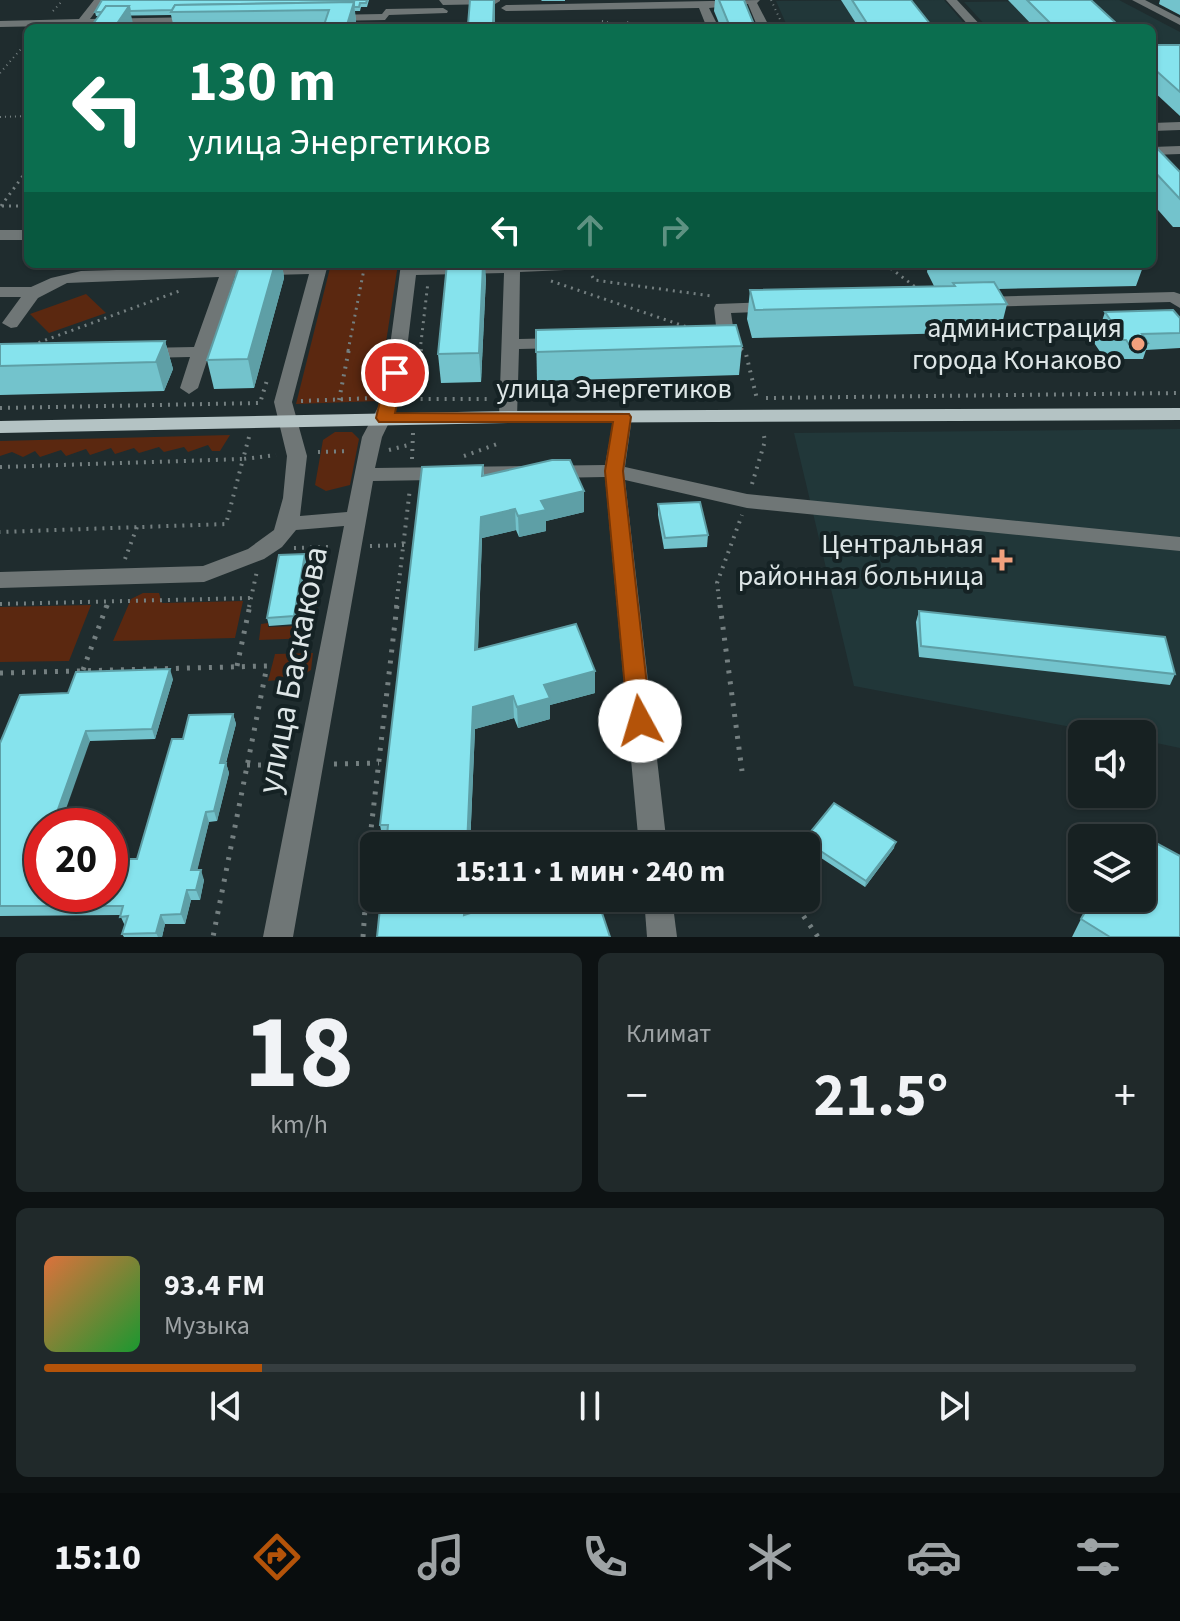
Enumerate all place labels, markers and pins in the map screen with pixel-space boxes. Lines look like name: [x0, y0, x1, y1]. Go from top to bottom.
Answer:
place label: администрация города Конаково: [912, 308, 1122, 380]
marker: администрация города Конаково: [1129, 335, 1147, 353]
pin: [361, 339, 429, 407]
place label: Центральная районная больница: [738, 524, 984, 596]
marker: Центральная районная больница: [991, 549, 1013, 571]

